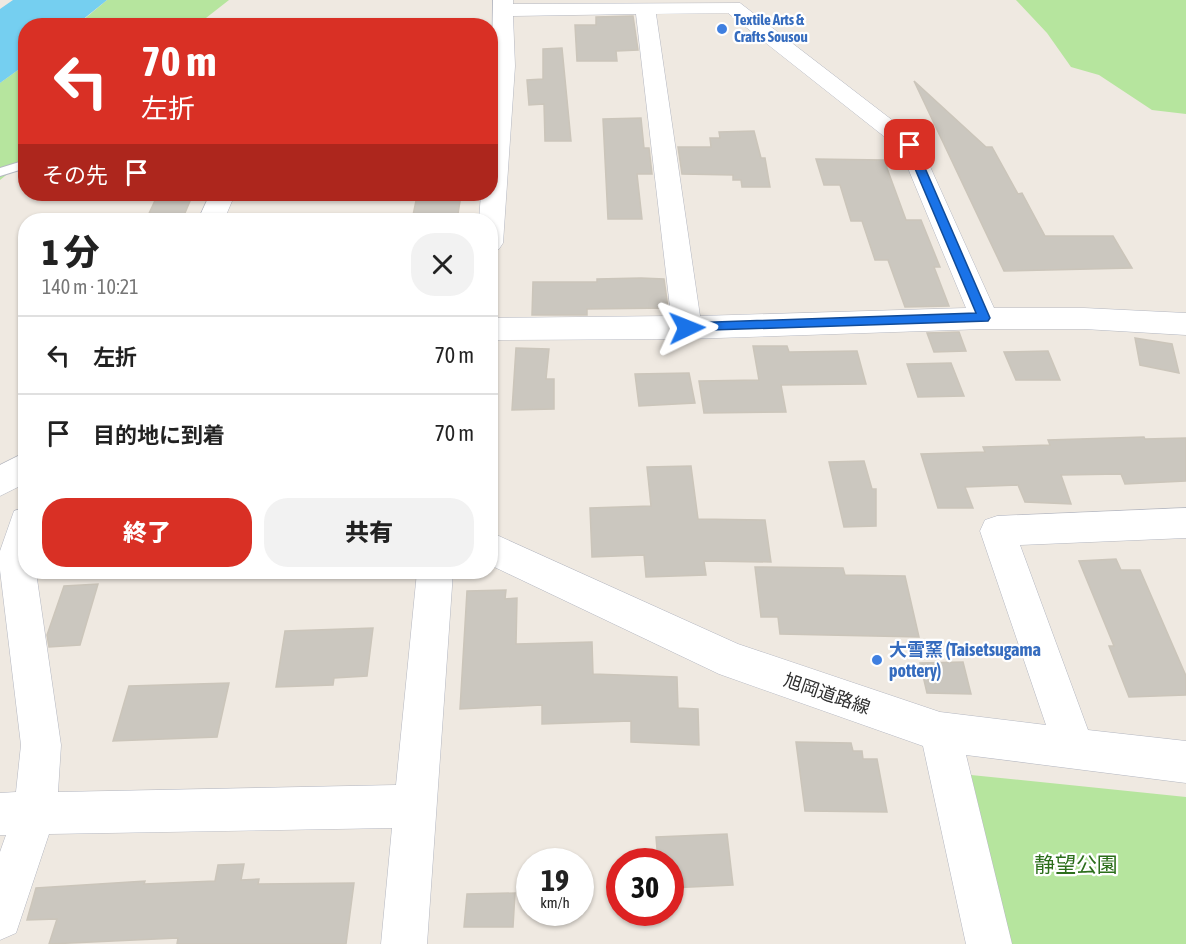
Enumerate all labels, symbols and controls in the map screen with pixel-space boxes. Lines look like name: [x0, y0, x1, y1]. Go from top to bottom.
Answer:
place label: Textile Arts & Crafts Sousou: [734, 11, 808, 45]
marker: Textile Arts & Crafts Sousou: [715, 22, 729, 36]
text: 70 m: [141, 37, 216, 85]
icon: left: [42, 42, 120, 120]
text: 左折: [141, 93, 195, 124]
pin: [884, 119, 935, 170]
icon: arrive: [893, 128, 926, 161]
icon: arrive: [120, 156, 153, 189]
text: その先: [42, 162, 108, 188]
text: 1 分: [42, 231, 100, 273]
button: close: [411, 233, 474, 296]
text: 140 m · 10:21: [42, 275, 139, 298]
position arrow: [655, 296, 719, 360]
icon: left: [42, 339, 75, 372]
text: 70 m: [434, 342, 474, 368]
text: 左折: [93, 344, 137, 370]
icon: arrive: [42, 417, 75, 450]
text: 70 m: [434, 420, 474, 446]
text: 目的地に到着: [93, 422, 225, 448]
button: 終了: [42, 498, 252, 567]
button: 共有: [264, 498, 474, 567]
place label: 大雪窯 (Taisetsugama pottery): [889, 639, 1041, 681]
marker: 大雪窯 (Taisetsugama pottery): [870, 653, 884, 667]
street label: 旭岡道路線: [781, 669, 873, 718]
speed limit sign: 30: [606, 848, 684, 926]
park label: 静望公園: [1034, 852, 1118, 876]
text: 19: [541, 863, 569, 897]
text: km/h: [540, 894, 570, 911]

